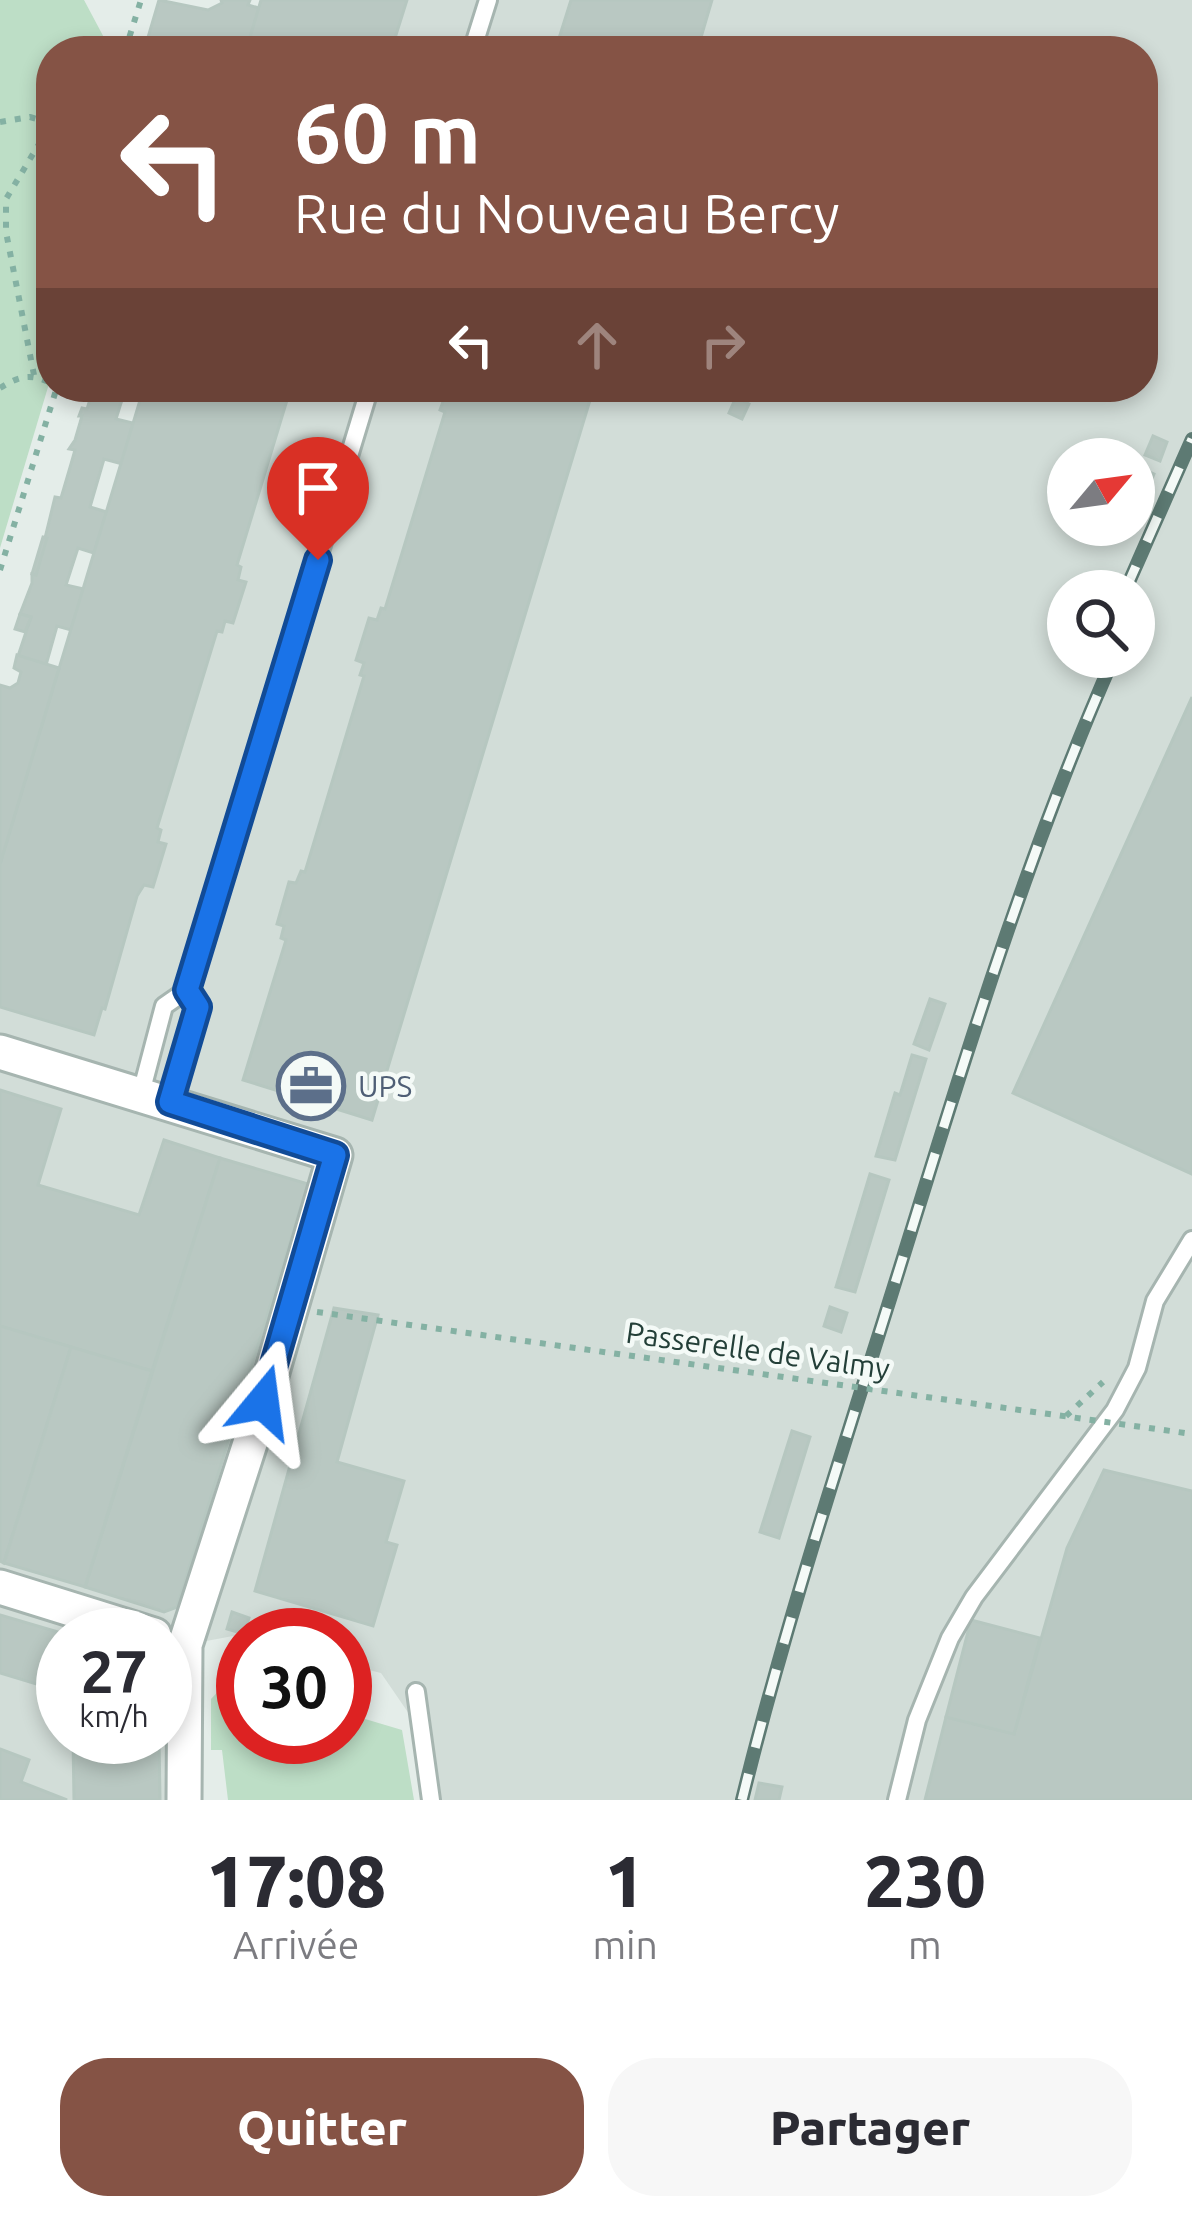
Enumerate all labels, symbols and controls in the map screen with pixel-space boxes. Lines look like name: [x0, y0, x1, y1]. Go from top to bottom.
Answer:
icon: left: [96, 84, 252, 240]
text: 60 m: [294, 85, 481, 179]
text: Rue du Nouveau Bercy: [294, 183, 840, 243]
icon: left: [438, 312, 504, 378]
icon: ahead: [564, 312, 630, 378]
icon: right: [690, 312, 756, 378]
pin: [267, 437, 369, 560]
north arrow: [1047, 438, 1155, 546]
map controls: [1047, 438, 1155, 678]
icon: arrive: [285, 455, 351, 521]
button: search: [1047, 570, 1155, 678]
office icon: UPS: [276, 1051, 346, 1121]
place label: UPS: [358, 1069, 412, 1103]
street label: Passerelle de Valmy: [624, 1315, 892, 1385]
position arrow: [200, 1339, 326, 1465]
speed limit sign: 30: [216, 1608, 372, 1764]
text: 27: [80, 1637, 148, 1704]
text: km/h: [79, 1699, 149, 1733]
text: 17:08: [206, 1840, 386, 1921]
text: 1: [605, 1840, 645, 1921]
text: 230: [864, 1840, 986, 1921]
text: Arrivée: [233, 1923, 359, 1966]
text: min: [592, 1923, 658, 1966]
text: m: [908, 1923, 942, 1966]
button: Quitter: [60, 2058, 584, 2196]
button: Partager: [608, 2058, 1132, 2196]

